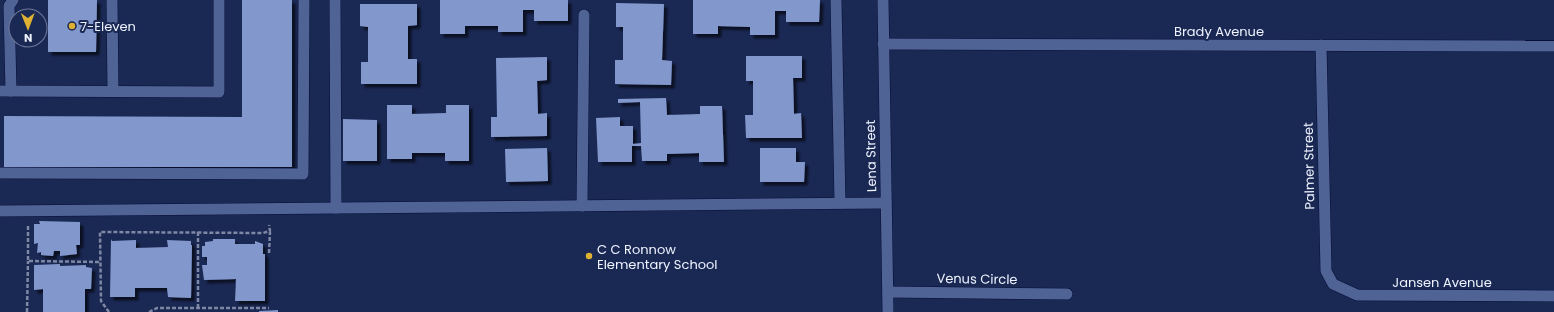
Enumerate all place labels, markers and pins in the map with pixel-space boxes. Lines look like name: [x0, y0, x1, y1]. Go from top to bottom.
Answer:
place label: 7-Eleven: [80, 17, 136, 36]
marker: 7-Eleven: [67, 21, 77, 31]
place label: C C Ronnow Elementary School: [597, 240, 718, 274]
marker: C C Ronnow Elementary School: [584, 251, 594, 261]

